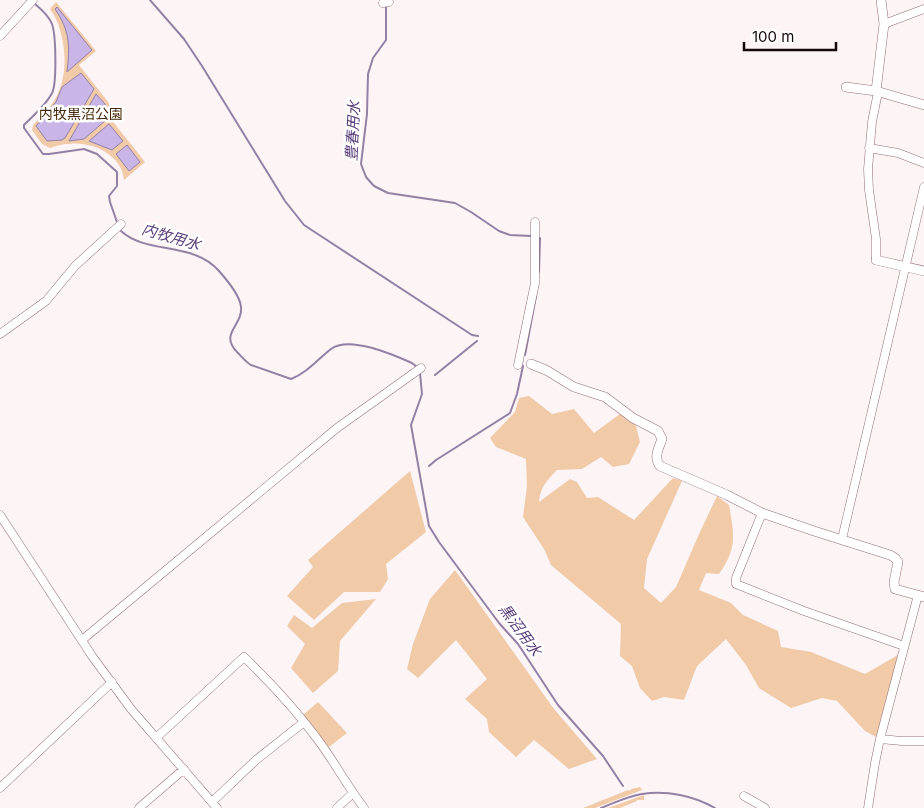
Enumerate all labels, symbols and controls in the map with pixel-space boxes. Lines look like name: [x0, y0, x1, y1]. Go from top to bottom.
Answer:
scale bar: [744, 20, 836, 52]
text: 100 m: [752, 27, 794, 46]
water label: 豊春用水: [341, 99, 364, 161]
park label: 内牧黒沼公園: [39, 105, 123, 122]
water label: 内牧用水: [140, 219, 205, 254]
water label: 黒沼用水: [495, 600, 547, 661]

